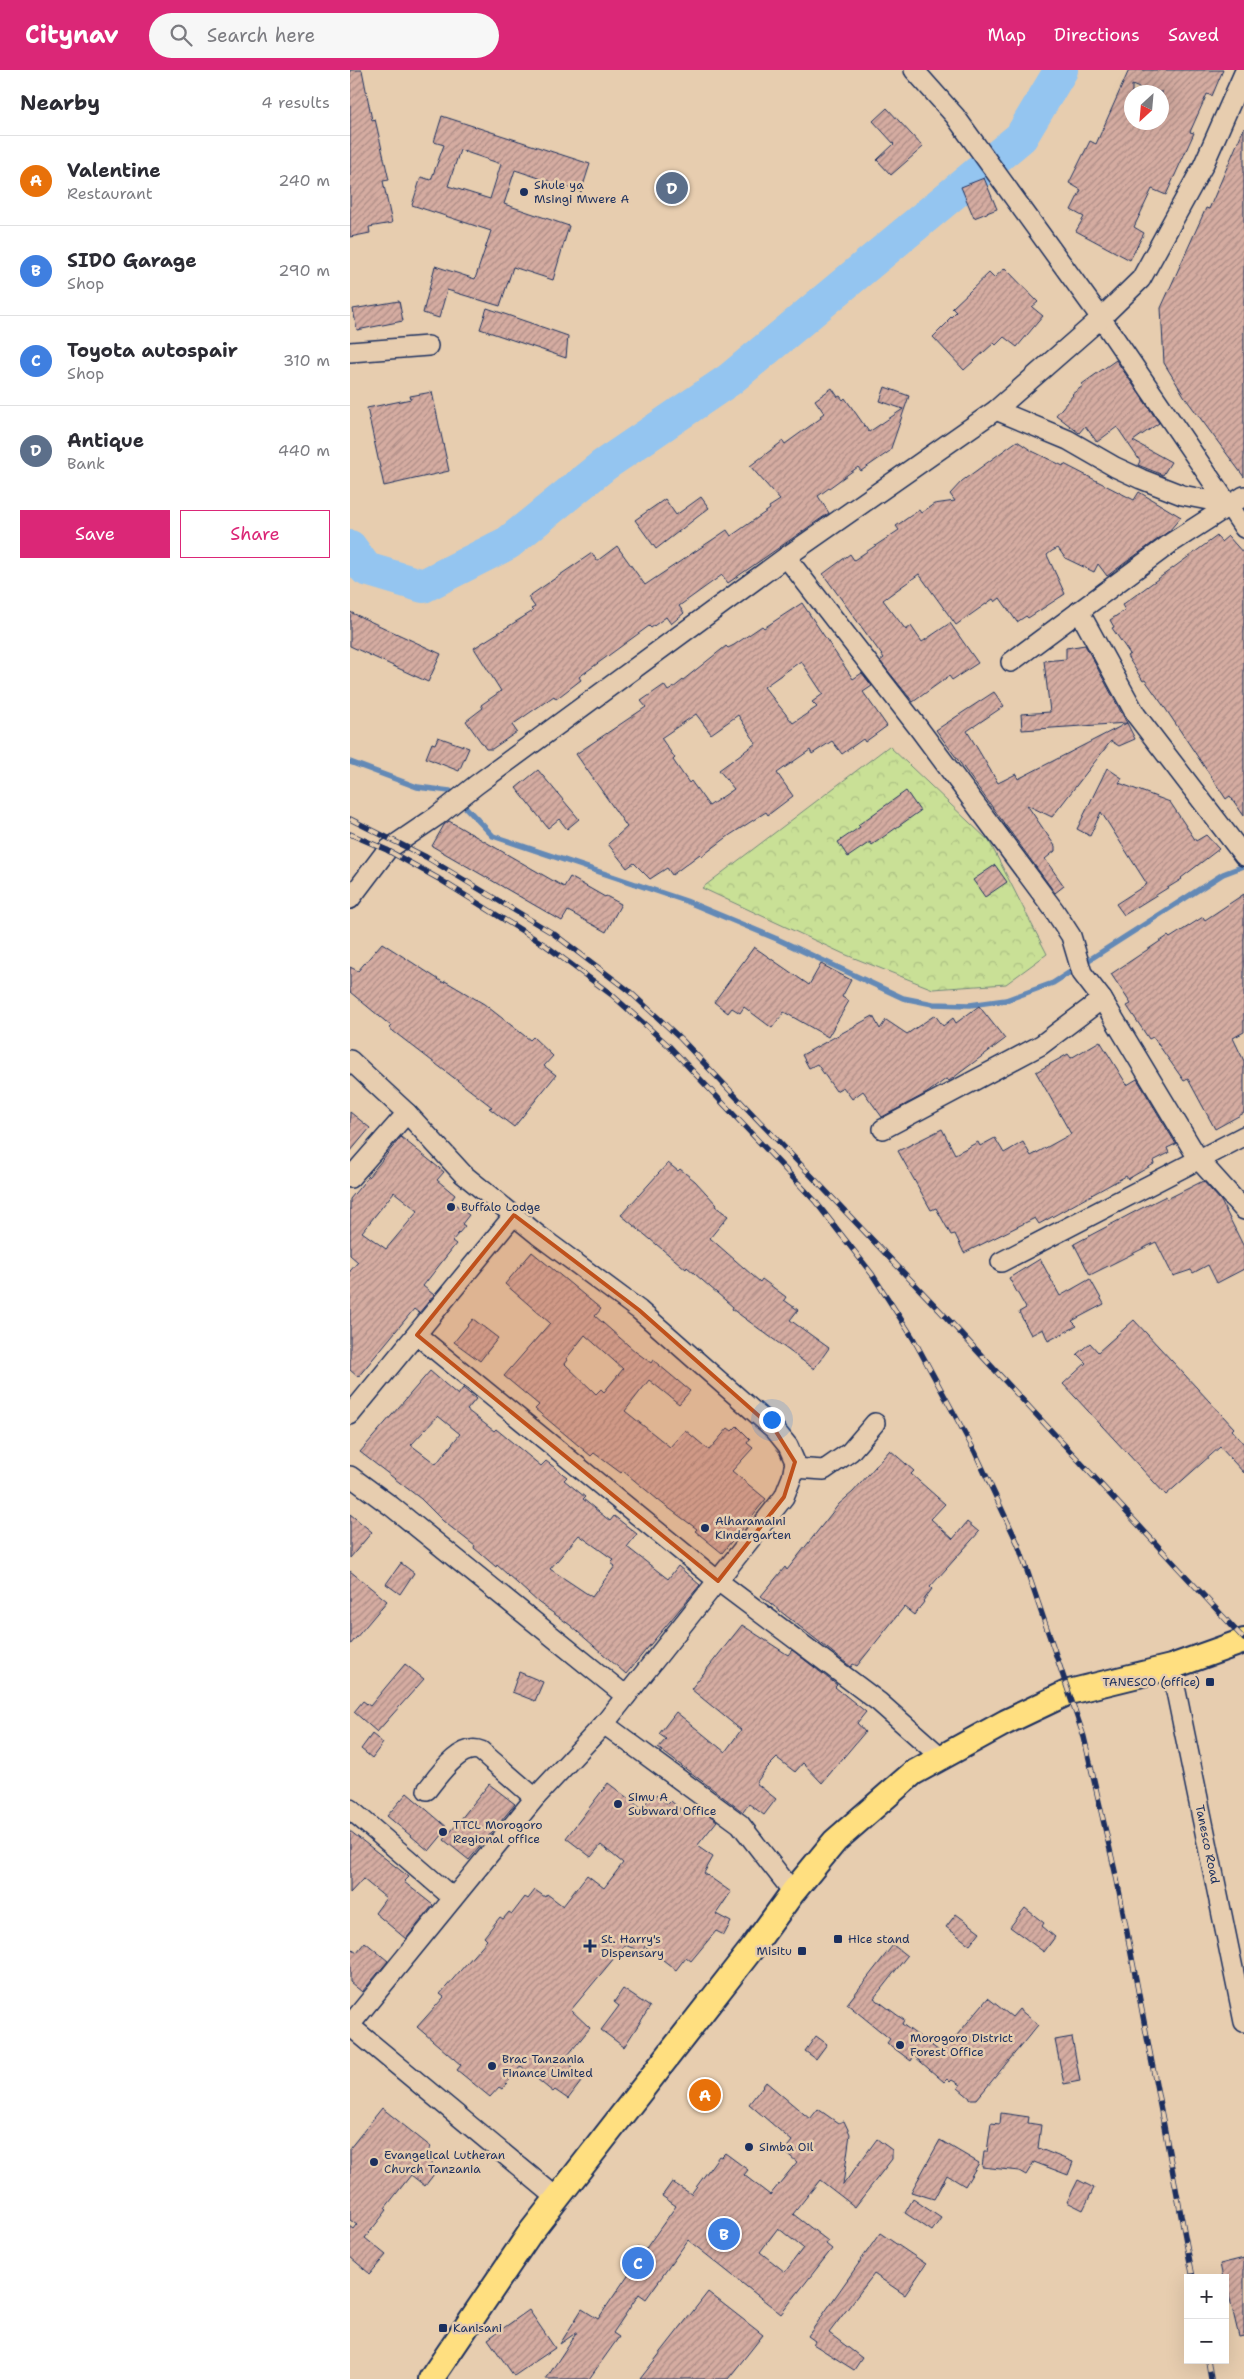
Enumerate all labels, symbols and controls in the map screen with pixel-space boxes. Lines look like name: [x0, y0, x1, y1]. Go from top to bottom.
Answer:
search box: [149, 13, 499, 58]
text: Citynav: [25, 19, 119, 51]
icon: search: [167, 21, 195, 49]
text: Search here: [207, 23, 315, 48]
text: Map: [988, 23, 1026, 47]
text: Directions: [1054, 23, 1140, 47]
text: Saved: [1168, 23, 1219, 47]
north arrow: [1124, 85, 1169, 130]
text: Nearby: [20, 89, 100, 117]
text: 4 results: [261, 92, 330, 113]
text: Valentine: [67, 158, 161, 183]
pin: D: [656, 169, 688, 207]
text: A: [30, 170, 42, 191]
text: 240 m: [278, 170, 330, 191]
place label: Shule ya Msingi Mwere A: [534, 177, 630, 207]
text: Restaurant: [67, 183, 153, 204]
marker: Shule ya Msingi Mwere A: [518, 186, 530, 198]
text: SIDO Garage: [67, 248, 197, 273]
text: B: [31, 260, 41, 281]
text: 290 m: [278, 260, 330, 281]
text: Shop: [67, 273, 104, 294]
text: Toyota autospair: [67, 338, 238, 363]
text: C: [31, 350, 41, 371]
text: 310 m: [283, 350, 330, 371]
text: Shop: [67, 363, 104, 384]
text: Antique: [67, 428, 144, 453]
text: D: [30, 440, 42, 461]
text: 440 m: [278, 440, 330, 461]
text: Bank: [67, 453, 105, 474]
button: Save: [20, 510, 170, 558]
button: Share: [180, 510, 330, 558]
place label: Buffalo Lodge: [461, 1199, 541, 1215]
marker: Buffalo Lodge: [445, 1201, 457, 1213]
your location: [759, 1407, 785, 1433]
place label: Alharamaini Kindergarten: [715, 1513, 791, 1543]
marker: Alharamaini Kindergarten: [699, 1522, 711, 1534]
place label: TANESCO (office): [1103, 1674, 1200, 1690]
marker: TANESCO (office): [1204, 1676, 1216, 1688]
place label: Simu A Subward Office: [628, 1789, 717, 1819]
marker: Simu A Subward Office: [612, 1798, 624, 1810]
street label: Tanesco Road: [1192, 1803, 1223, 1886]
place label: TTCL Morogoro Regional office: [453, 1817, 543, 1847]
marker: TTCL Morogoro Regional office: [437, 1826, 449, 1838]
place label: St. Harry's Dispensary: [601, 1931, 664, 1961]
place label: Hice stand: [848, 1931, 910, 1947]
marker: Hice stand: [832, 1933, 844, 1945]
marker: St. Harry's Dispensary: [583, 1939, 597, 1953]
place label: Misitu: [756, 1943, 792, 1959]
marker: Misitu: [796, 1945, 808, 1957]
place label: Morogoro District Forest Office: [910, 2030, 1013, 2060]
marker: Morogoro District Forest Office: [894, 2039, 906, 2051]
place label: Brac Tanzania Finance Limited: [502, 2051, 593, 2081]
marker: Brac Tanzania Finance Limited: [486, 2060, 498, 2072]
pin: A: [689, 2076, 721, 2114]
place label: Simba Oil: [759, 2139, 814, 2155]
marker: Simba Oil: [743, 2141, 755, 2153]
place label: Evangelical Lutheran Church Tanzania: [384, 2147, 505, 2177]
marker: Evangelical Lutheran Church Tanzania: [368, 2156, 380, 2168]
pin: B: [708, 2215, 740, 2253]
pin: C: [622, 2244, 654, 2282]
map controls: [1184, 2274, 1229, 2364]
button: +: [1184, 2274, 1229, 2319]
button: −: [1184, 2319, 1229, 2364]
place label: Kanisani: [453, 2320, 502, 2336]
marker: Kanisani: [437, 2322, 449, 2334]

